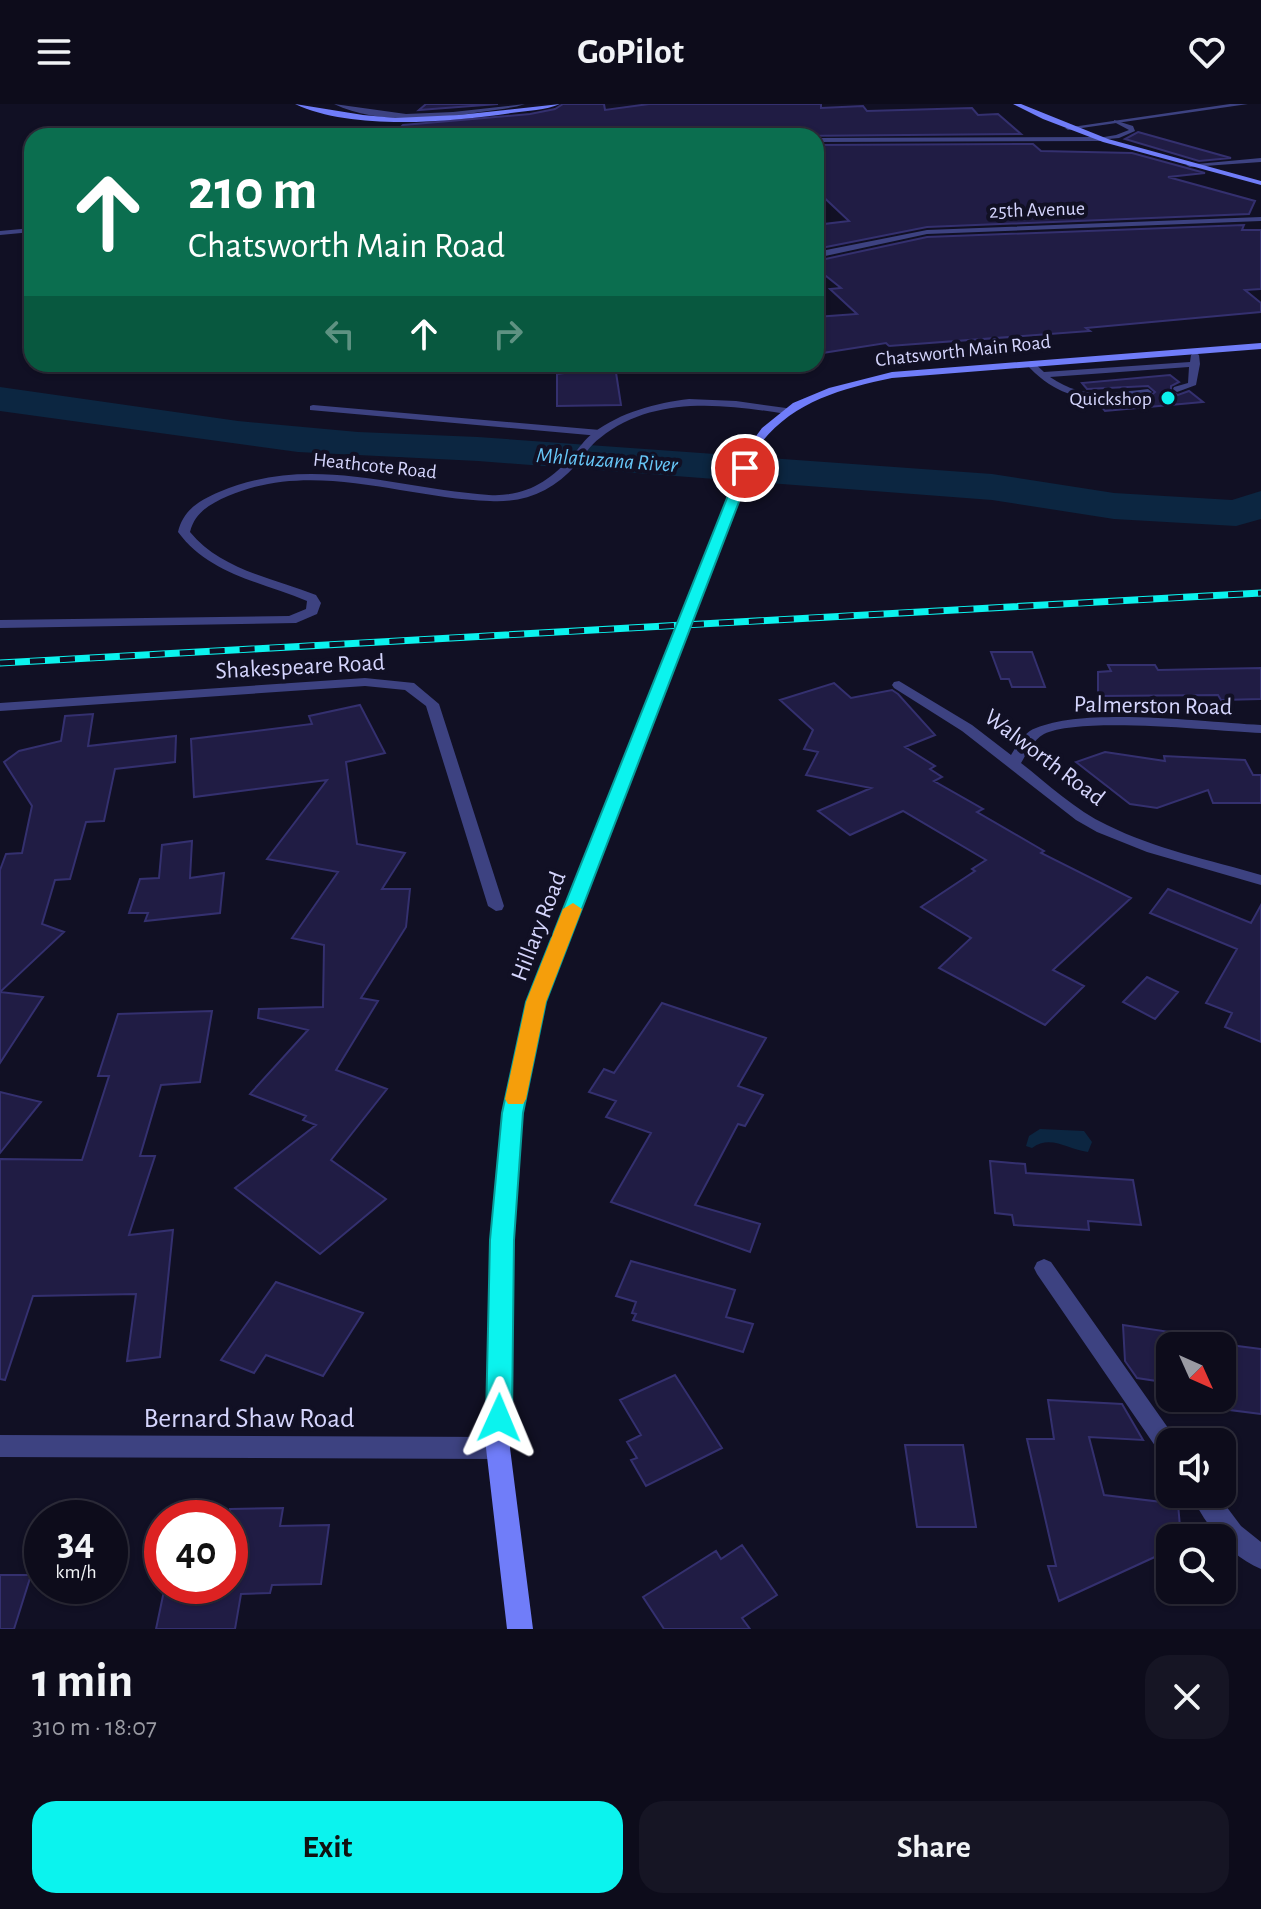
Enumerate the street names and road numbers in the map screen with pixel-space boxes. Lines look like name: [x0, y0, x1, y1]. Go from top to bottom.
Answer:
street label: 25th Avenue: [989, 198, 1085, 222]
street label: Chatsworth Main Road: [874, 332, 1052, 370]
street label: Heathcote Road: [312, 450, 438, 482]
street label: Shakespeare Road: [215, 651, 385, 683]
street label: Palmerston Road: [1073, 693, 1233, 719]
street label: Walworth Road: [980, 705, 1109, 811]
street label: Hillary Road: [507, 868, 571, 984]
street label: Bernard Shaw Road: [143, 1405, 355, 1433]

